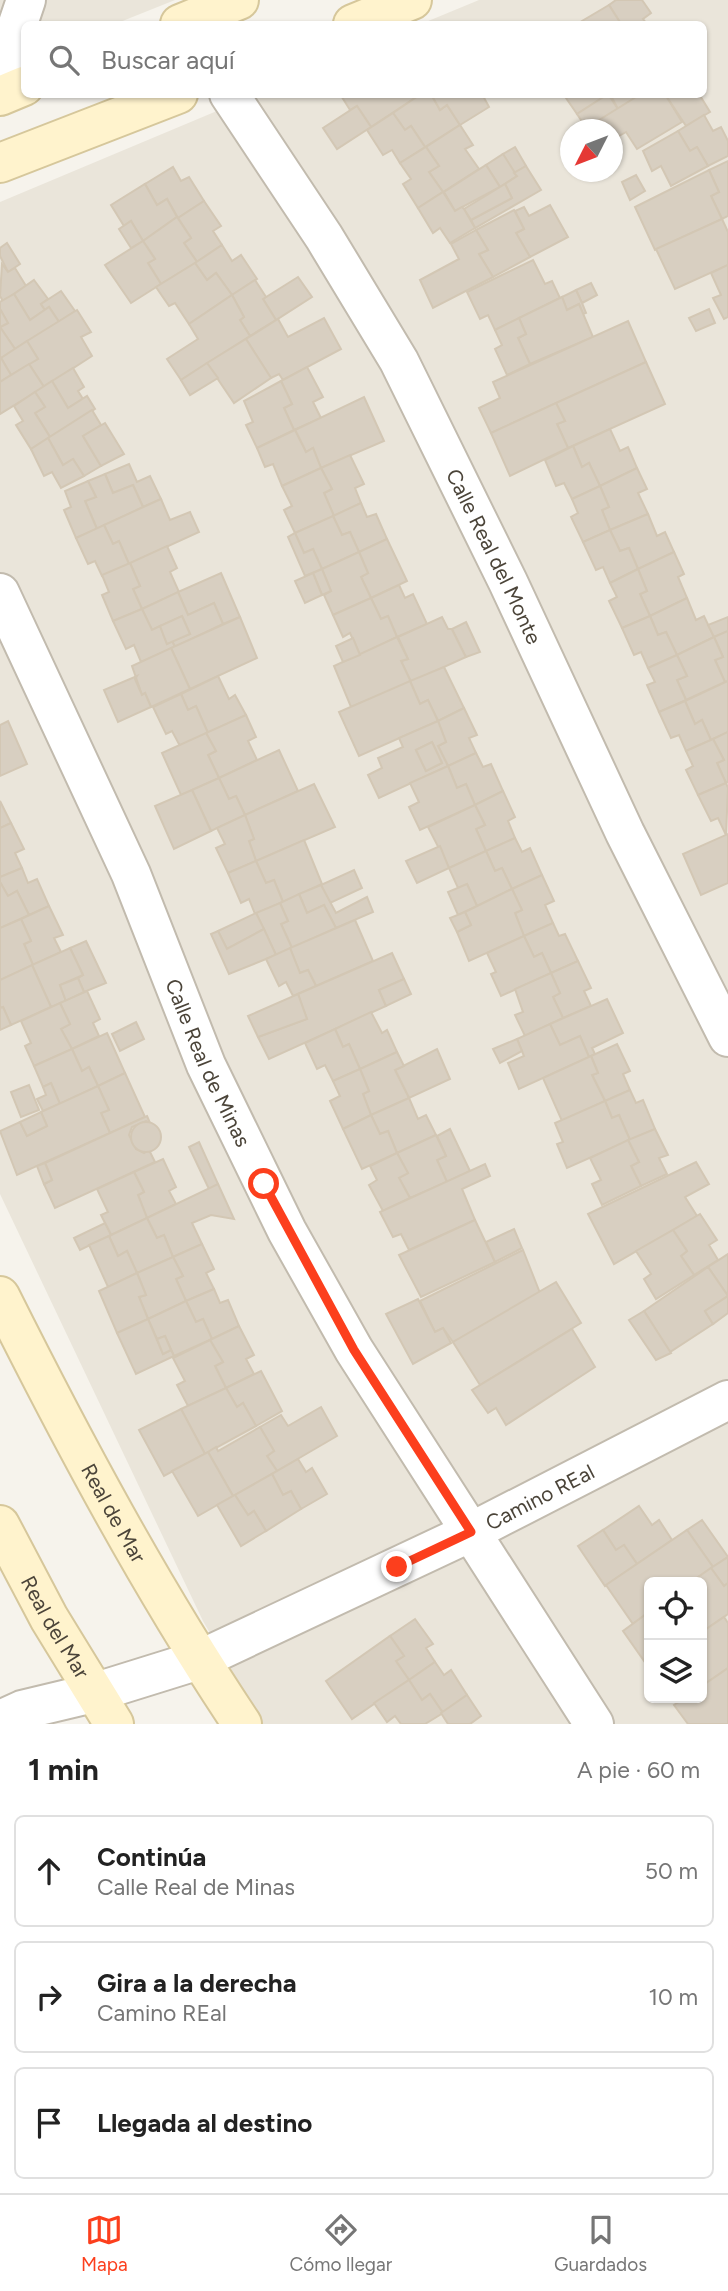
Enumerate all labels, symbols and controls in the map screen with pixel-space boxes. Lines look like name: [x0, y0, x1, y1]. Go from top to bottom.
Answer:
search box: [21, 21, 707, 98]
icon: search: [45, 41, 83, 79]
text: Buscar aquí: [101, 44, 235, 76]
north arrow: [560, 119, 623, 182]
street label: Calle Real del Monte: [442, 465, 548, 648]
street label: Calle Real de Minas: [161, 975, 256, 1151]
route start: [248, 1168, 279, 1199]
street label: Real de Mar: [76, 1459, 152, 1567]
street label: Camino REal: [481, 1459, 598, 1535]
route end: [381, 1551, 412, 1582]
street label: Real del Mar: [16, 1571, 95, 1683]
map controls: [644, 1577, 707, 1703]
button: locate: [644, 1577, 707, 1640]
button: layers: [644, 1640, 707, 1703]
text: 1 min: [28, 1751, 99, 1788]
text: A pie · 60 m: [577, 1756, 700, 1784]
text: Continúa: [97, 1841, 206, 1873]
icon: ahead: [30, 1852, 68, 1890]
text: 50 m: [645, 1857, 698, 1885]
text: Calle Real de Minas: [97, 1873, 295, 1901]
text: Gira a la derecha: [97, 1967, 297, 1999]
icon: right: [30, 1978, 68, 2016]
text: 10 m: [649, 1983, 698, 2011]
text: Camino REal: [97, 1999, 227, 2027]
icon: arrive: [30, 2104, 68, 2142]
text: Llegada al destino: [97, 2107, 312, 2139]
tab: Mapa: [81, 2211, 128, 2276]
tab: Cómo llegar: [290, 2211, 392, 2276]
tab: Guardados: [554, 2211, 647, 2276]

